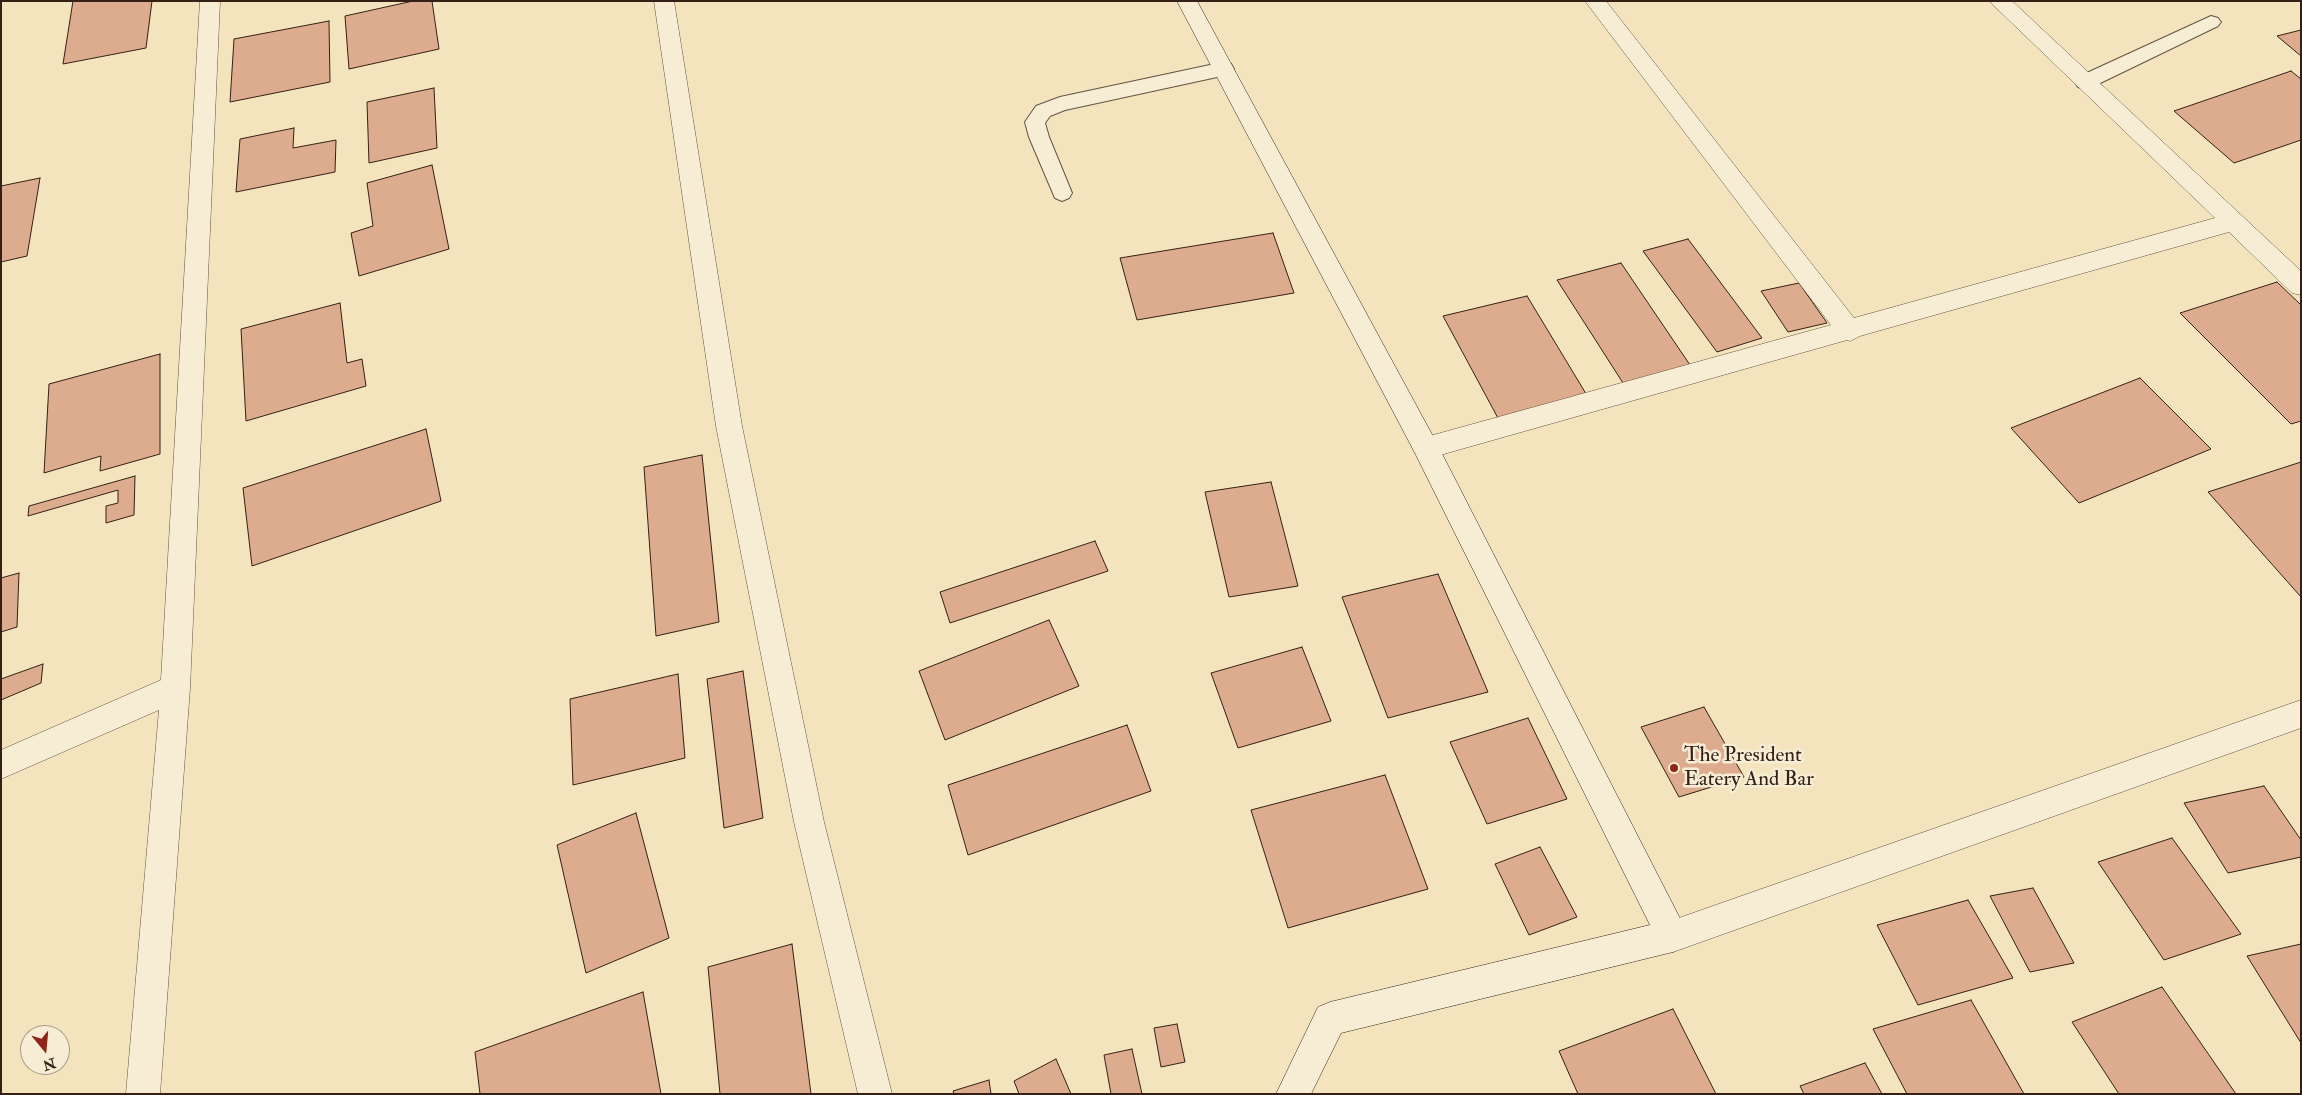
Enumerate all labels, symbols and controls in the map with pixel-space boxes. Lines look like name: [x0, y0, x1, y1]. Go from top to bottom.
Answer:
place label: The President Eatery And Bar: [1684, 743, 1814, 793]
marker: The President Eatery And Bar: [1668, 762, 1680, 774]
north arrow: [20, 1025, 70, 1075]
text: N: [41, 1054, 58, 1074]

